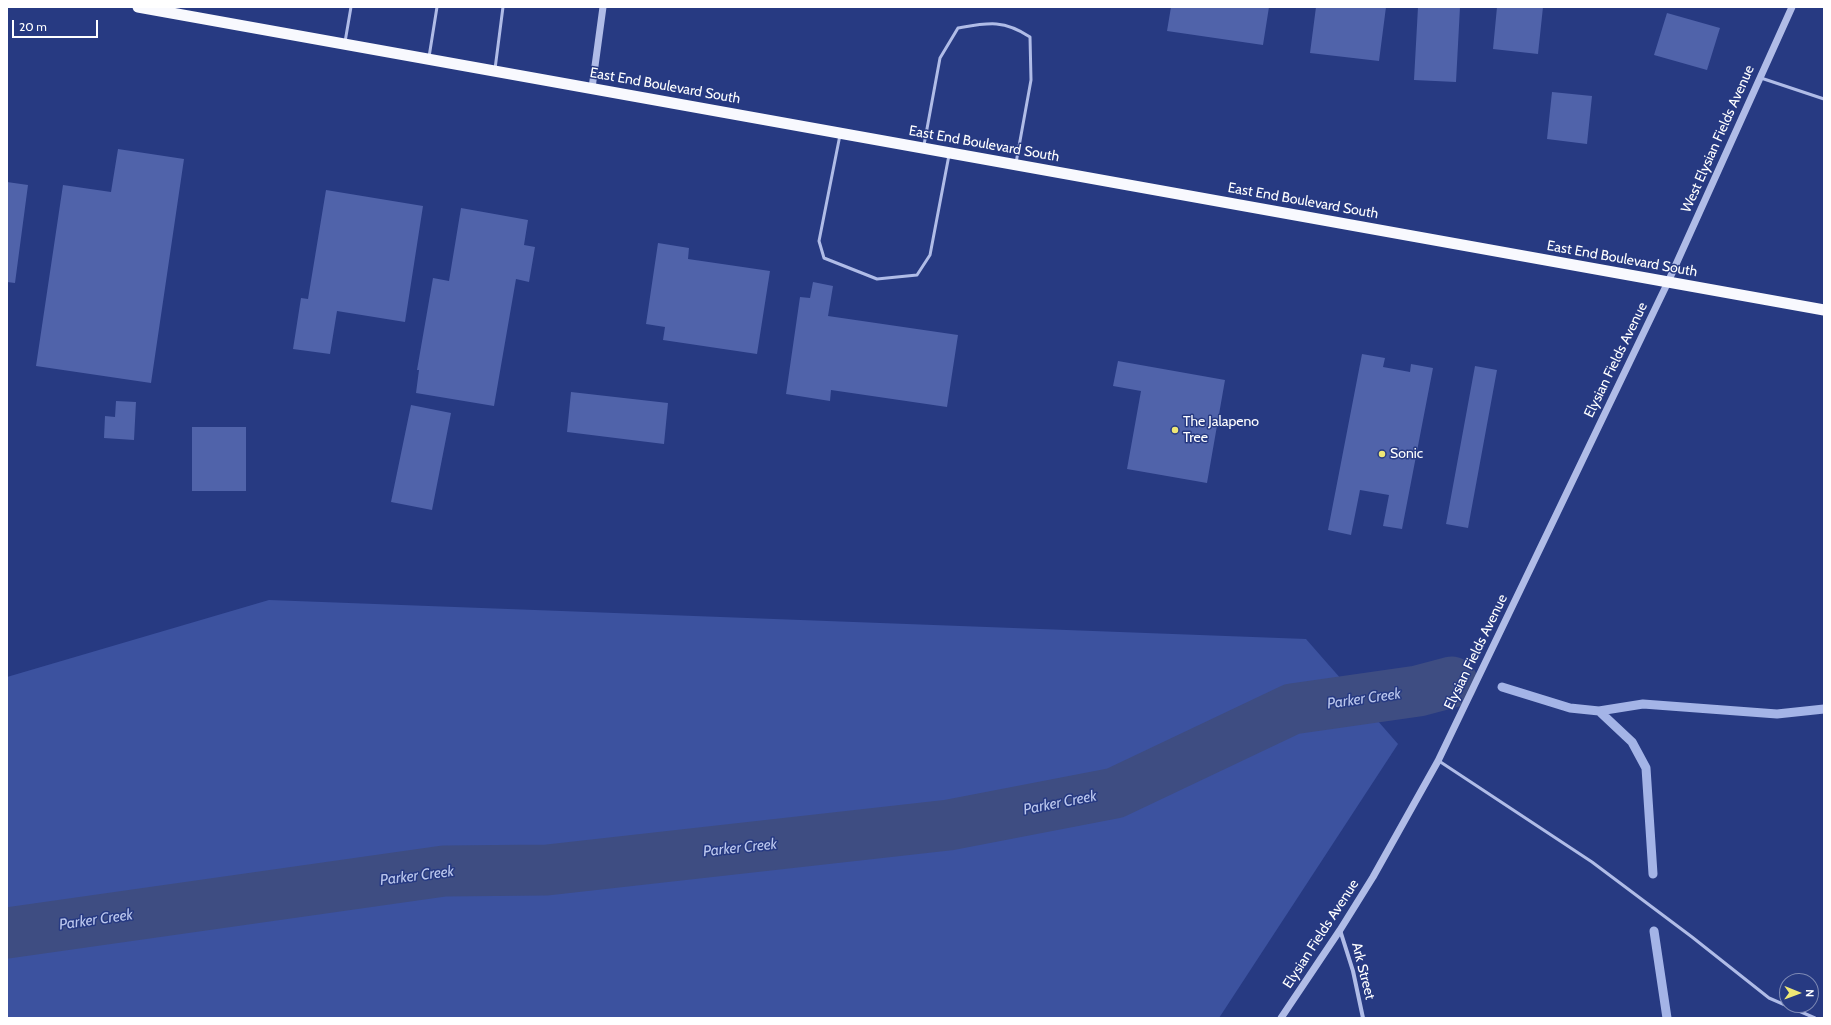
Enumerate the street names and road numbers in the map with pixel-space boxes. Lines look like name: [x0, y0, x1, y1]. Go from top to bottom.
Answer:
street label: West Elysian Fields Avenue: [1678, 63, 1758, 215]
street label: East End Boulevard South: [588, 64, 742, 108]
street label: East End Boulevard South: [907, 122, 1061, 166]
street label: East End Boulevard South: [1226, 179, 1380, 223]
street label: East End Boulevard South: [1545, 237, 1699, 281]
street label: Elysian Fields Avenue: [1581, 300, 1651, 420]
street label: Elysian Fields Avenue: [1441, 592, 1511, 712]
street label: Elysian Fields Avenue: [1280, 877, 1362, 991]
street label: Ark Street: [1348, 941, 1378, 1001]

